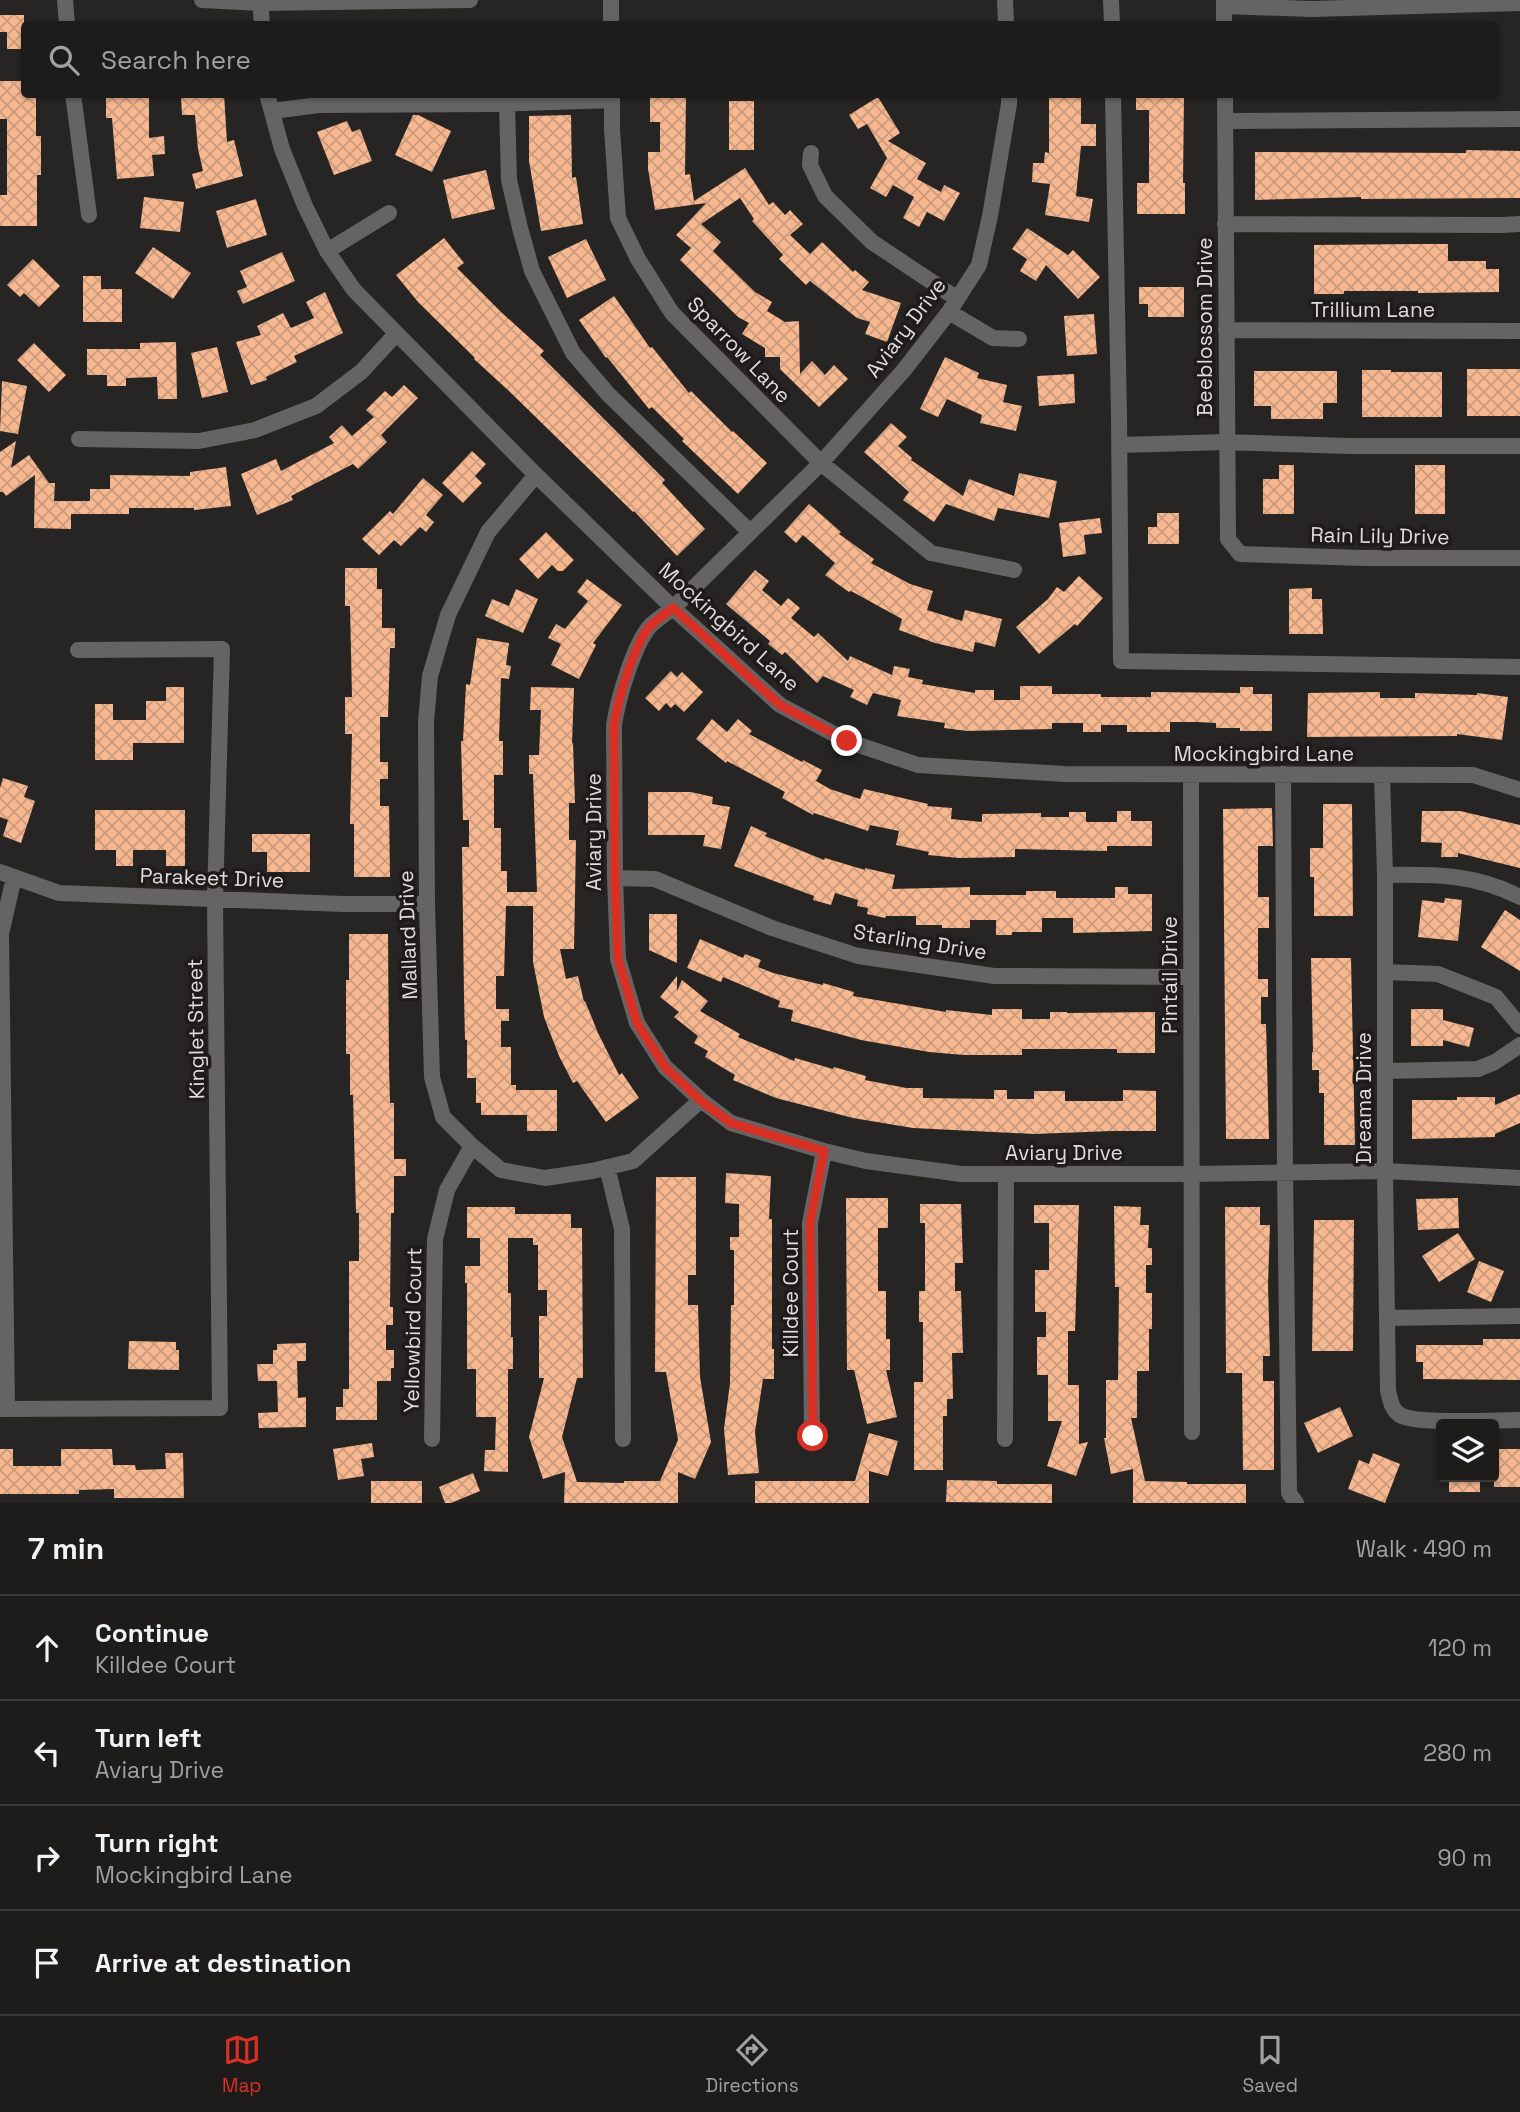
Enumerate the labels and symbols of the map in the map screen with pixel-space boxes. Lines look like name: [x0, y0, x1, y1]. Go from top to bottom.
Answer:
street label: Beeblossom Drive: [1191, 237, 1218, 417]
street label: Aviary Drive: [859, 273, 952, 383]
street label: Sparrow Lane: [682, 291, 797, 409]
street label: Trillium Lane: [1311, 296, 1435, 323]
street label: Rain Lily Drive: [1310, 521, 1450, 550]
street label: Mockingbird Lane: [653, 556, 805, 697]
route end: [831, 725, 862, 756]
street label: Mockingbird Lane: [1174, 740, 1354, 767]
street label: Aviary Drive: [580, 773, 607, 891]
street label: Parakeet Drive: [139, 861, 285, 894]
street label: Mallard Drive: [392, 870, 423, 1000]
street label: Pintail Drive: [1156, 916, 1183, 1034]
street label: Starling Drive: [851, 918, 989, 965]
street label: Kinglet Street: [181, 958, 210, 1100]
street label: Dreama Drive: [1350, 1032, 1377, 1164]
street label: Aviary Drive: [1005, 1139, 1123, 1166]
street label: Killdee Court: [777, 1229, 804, 1357]
street label: Yellowbird Court: [398, 1247, 427, 1413]
route start: [797, 1420, 828, 1451]

